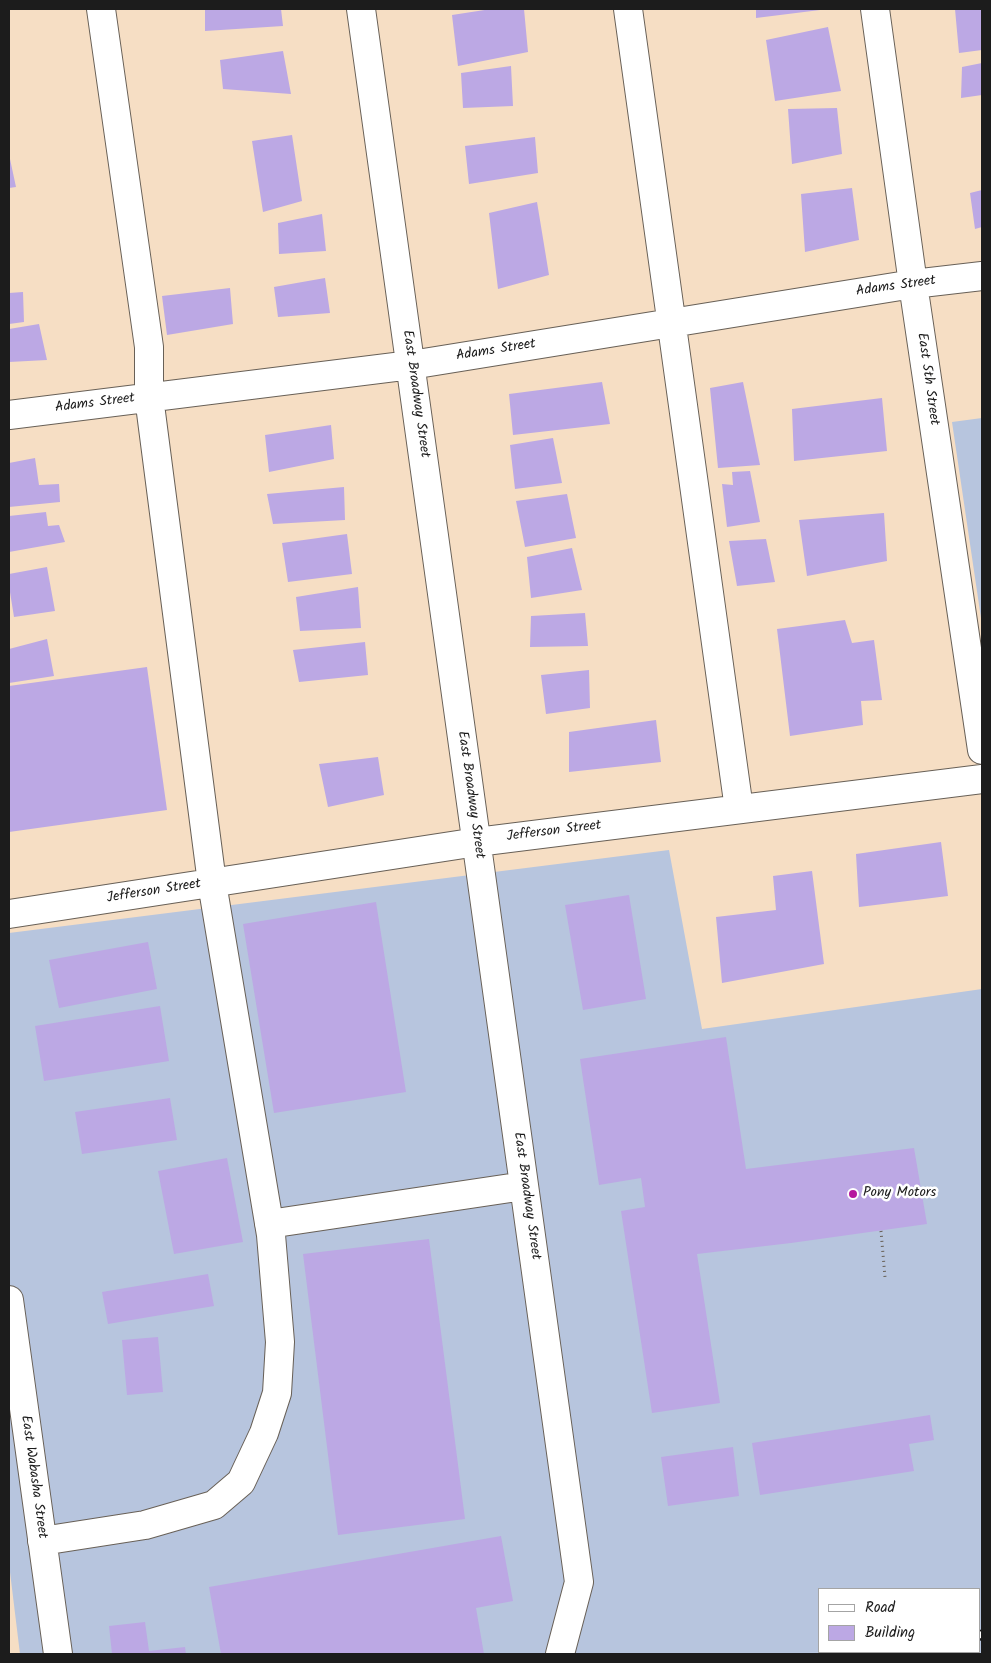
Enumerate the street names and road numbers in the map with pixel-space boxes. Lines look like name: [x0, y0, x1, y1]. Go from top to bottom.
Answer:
street label: Adams Street: [855, 273, 937, 301]
street label: East Broadway Street: [398, 329, 432, 459]
street label: East 5th Street: [912, 332, 942, 426]
street label: Adams Street: [455, 336, 537, 366]
street label: Adams Street: [54, 391, 136, 417]
street label: East Broadway Street: [453, 730, 487, 860]
street label: Jefferson Street: [506, 818, 602, 846]
street label: Jefferson Street: [106, 876, 202, 908]
street label: East Broadway Street: [509, 1131, 543, 1261]
street label: East Wabasha Street: [16, 1414, 50, 1540]

